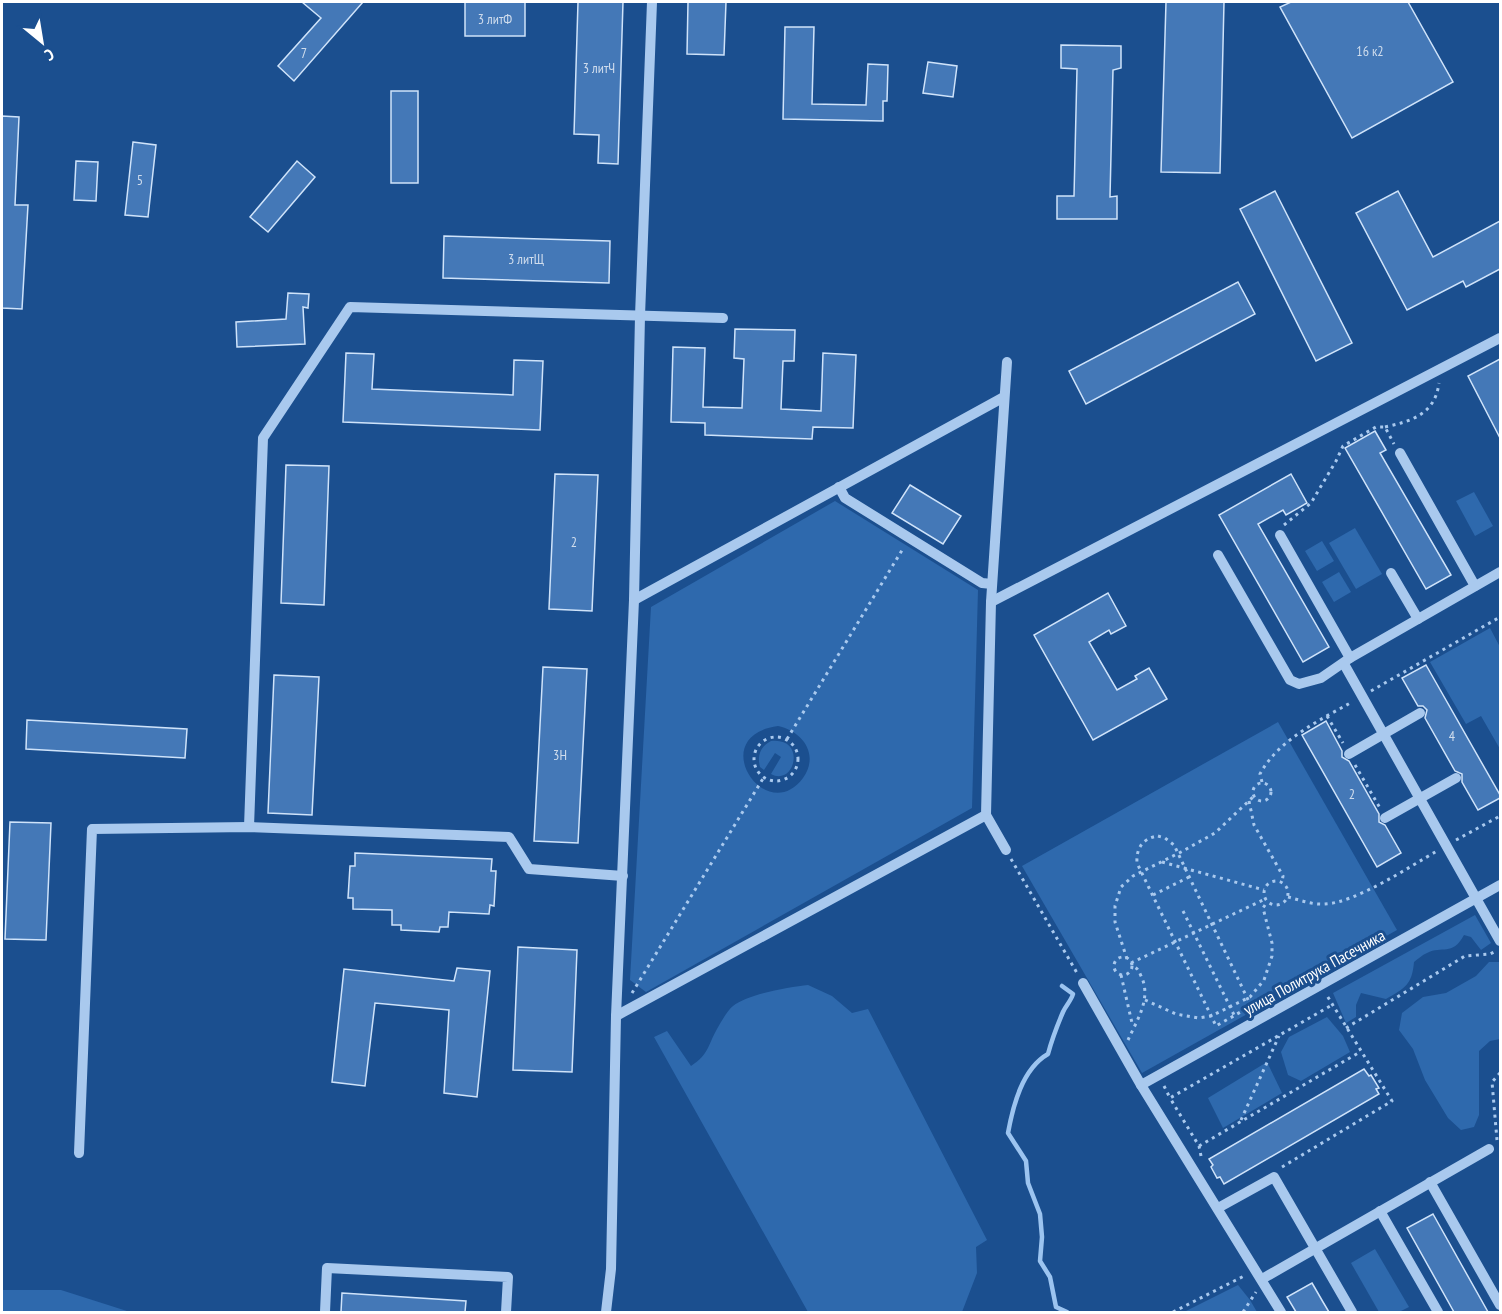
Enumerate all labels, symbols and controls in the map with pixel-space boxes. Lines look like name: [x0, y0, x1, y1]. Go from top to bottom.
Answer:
house number: 3 литФ: [478, 10, 512, 28]
north arrow: [12, 12, 72, 72]
house number: 16 к2: [1356, 42, 1384, 60]
house number: 7: [301, 44, 307, 62]
text: С: [41, 45, 58, 66]
house number: 3 литЧ: [583, 59, 615, 77]
house number: 5: [137, 171, 143, 189]
house number: 3 литЩ: [508, 250, 544, 268]
house number: 2: [571, 533, 577, 551]
house number: 4: [1449, 727, 1456, 745]
house number: 3Н: [553, 746, 567, 764]
house number: 2: [1349, 785, 1355, 803]
street label: улица Политрука Пасечника: [1240, 925, 1388, 1019]

